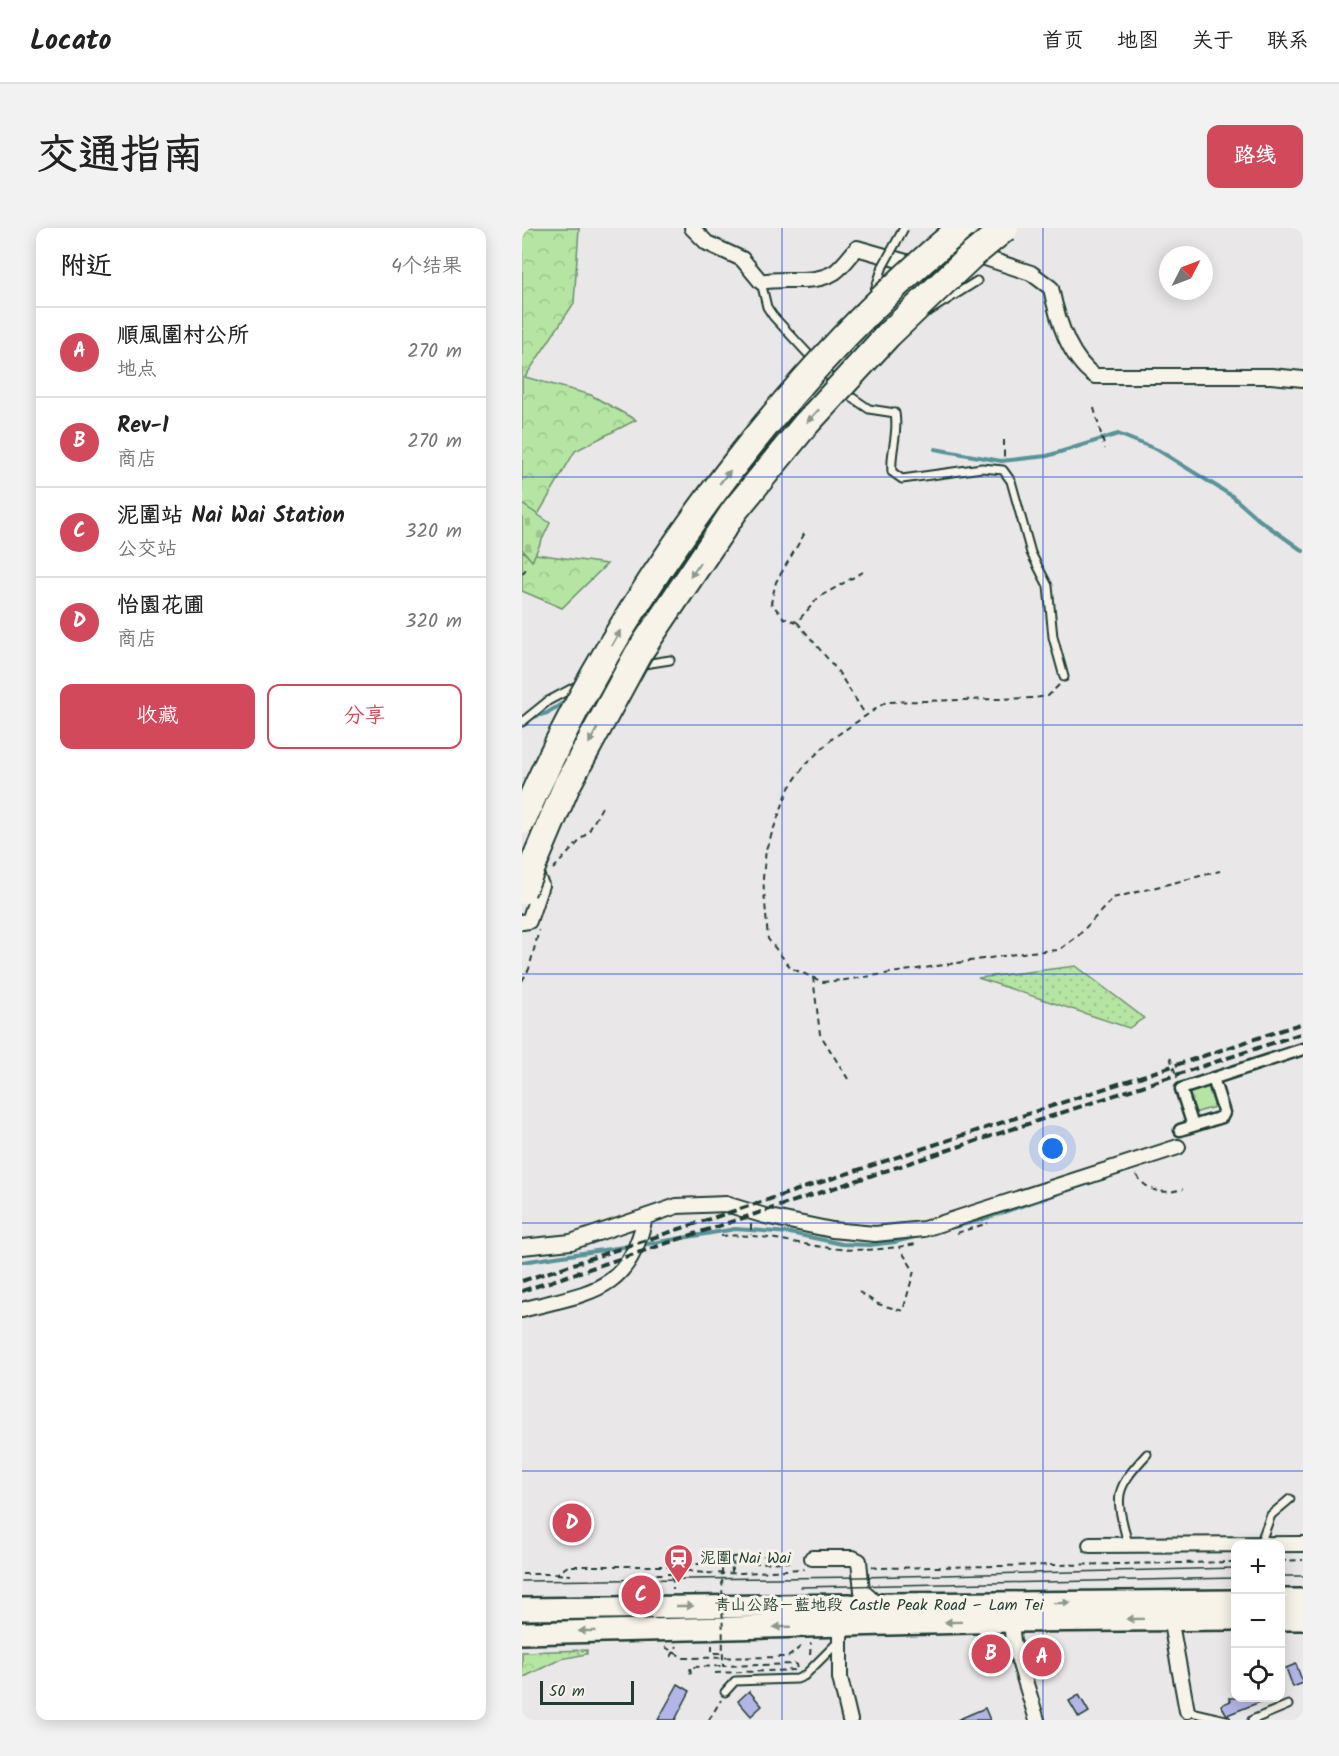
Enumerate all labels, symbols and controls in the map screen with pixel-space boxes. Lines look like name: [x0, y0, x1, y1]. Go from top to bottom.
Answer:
text: Locato: [30, 19, 111, 64]
text: 首页: [1042, 25, 1084, 58]
text: 地图: [1117, 25, 1159, 58]
text: 关于: [1192, 25, 1234, 58]
text: 联系: [1267, 25, 1309, 58]
text: 交通指南: [36, 123, 204, 190]
button: 路线: [1207, 125, 1303, 188]
text: 附近: [60, 246, 112, 288]
north arrow: [1159, 246, 1213, 300]
text: 4个结果: [391, 251, 462, 283]
text: 順風圍村公所: [117, 319, 249, 354]
text: A: [73, 336, 86, 368]
text: 270 m: [407, 336, 462, 368]
text: 地点: [117, 354, 157, 386]
one-way arrow: [807, 408, 821, 422]
text: Rev-1: [117, 409, 169, 444]
text: B: [73, 426, 86, 458]
text: 270 m: [407, 426, 462, 458]
text: 商店: [117, 444, 157, 476]
one-way arrow: [719, 469, 732, 485]
text: 泥圍站 Nai Wai Station: [117, 499, 345, 534]
text: C: [73, 516, 86, 548]
text: 320 m: [405, 516, 462, 548]
text: 公交站: [117, 534, 177, 566]
one-way arrow: [690, 562, 701, 578]
text: 怡園花圃: [117, 589, 205, 624]
text: D: [73, 606, 86, 638]
text: 320 m: [405, 606, 462, 638]
text: 商店: [117, 624, 157, 656]
one-way arrow: [610, 630, 621, 646]
button: 收藏: [60, 684, 255, 749]
button: 分享: [267, 684, 462, 749]
one-way arrow: [588, 728, 598, 745]
your location: [1038, 1134, 1067, 1163]
pin: D: [553, 1500, 592, 1546]
map controls: [1231, 1540, 1285, 1702]
button: +: [1231, 1540, 1285, 1594]
station icon: 泥圍 Nai Wai: [663, 1542, 695, 1584]
place label: 泥圍 Nai Wai: [700, 1546, 792, 1571]
pin: C: [622, 1572, 660, 1618]
street label: 青山公路－藍地段 Castle Peak Road – Lam Tei: [715, 1593, 1045, 1618]
button: −: [1231, 1594, 1285, 1648]
one-way arrow: [1053, 1599, 1072, 1608]
one-way arrow: [676, 1601, 695, 1611]
one-way arrow: [1126, 1614, 1145, 1624]
one-way arrow: [944, 1617, 963, 1627]
one-way arrow: [772, 1622, 791, 1631]
one-way arrow: [577, 1627, 596, 1636]
pin: B: [972, 1632, 1010, 1676]
pin: A: [1022, 1634, 1062, 1680]
button: locate: [1231, 1648, 1285, 1702]
scale bar: [540, 1678, 634, 1706]
text: 50 m: [549, 1679, 585, 1704]

